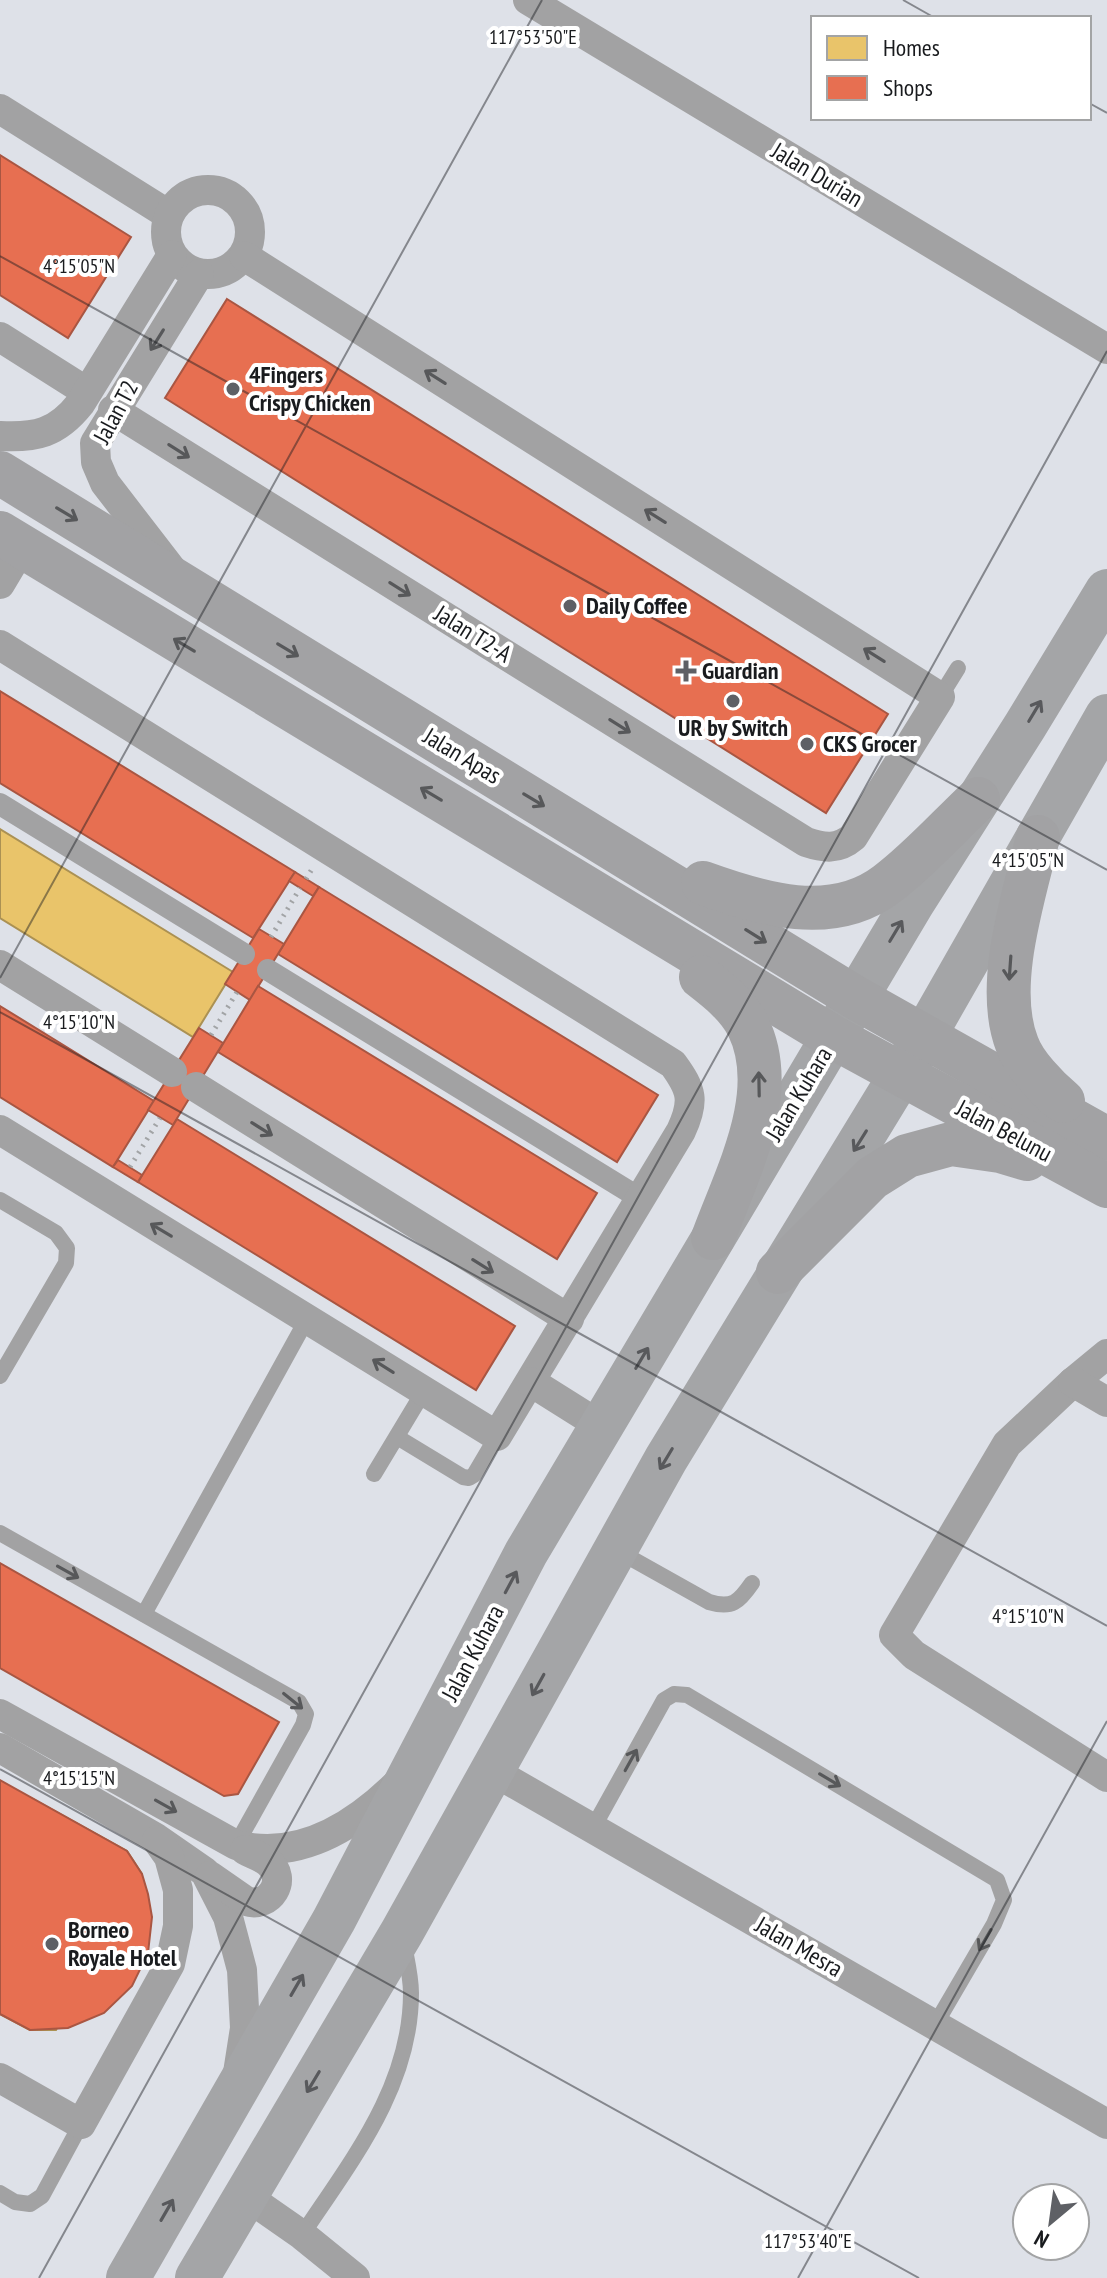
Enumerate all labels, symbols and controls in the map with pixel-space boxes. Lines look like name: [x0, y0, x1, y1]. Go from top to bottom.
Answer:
legend: [811, 16, 1091, 120]
text: 117°53'50"E: [489, 24, 577, 50]
text: Homes: [883, 32, 940, 63]
text: Shops: [883, 72, 933, 103]
street label: Jalan Durian: [765, 135, 869, 214]
text: 4°15'05"N: [43, 253, 115, 279]
one-way arrow: [149, 328, 166, 350]
place label: 4Fingers Crispy Chicken: [249, 359, 371, 418]
one-way arrow: [424, 368, 447, 384]
street label: Jalan T2: [86, 375, 145, 450]
marker: 4Fingers Crispy Chicken: [224, 380, 242, 398]
one-way arrow: [167, 443, 190, 459]
one-way arrow: [55, 506, 77, 523]
one-way arrow: [644, 507, 666, 524]
one-way arrow: [388, 581, 411, 597]
place label: Daily Coffee: [586, 590, 688, 621]
street label: Jalan T2-A: [428, 597, 518, 670]
marker: Daily Coffee: [561, 597, 579, 615]
one-way arrow: [173, 637, 196, 653]
one-way arrow: [276, 642, 299, 658]
one-way arrow: [863, 646, 886, 662]
place label: Guardian: [702, 655, 778, 686]
marker: Guardian: [677, 662, 695, 680]
marker: UR by Switch: [724, 692, 742, 710]
one-way arrow: [1027, 700, 1043, 723]
place label: UR by Switch: [678, 712, 788, 743]
one-way arrow: [608, 719, 631, 735]
street label: Jalan Apas: [417, 720, 507, 791]
place label: CKS Grocer: [823, 728, 918, 759]
marker: CKS Grocer: [798, 735, 816, 753]
one-way arrow: [420, 786, 443, 802]
one-way arrow: [522, 792, 545, 808]
text: 4°15'05"N: [992, 847, 1064, 873]
one-way arrow: [889, 920, 905, 943]
one-way arrow: [744, 928, 767, 944]
one-way arrow: [1002, 954, 1017, 981]
text: 4°15'10"N: [43, 1009, 115, 1035]
street label: Jalan Kuhara: [758, 1041, 839, 1147]
one-way arrow: [751, 1071, 766, 1098]
street label: Jalan Belunu: [950, 1092, 1058, 1169]
one-way arrow: [250, 1121, 273, 1137]
one-way arrow: [851, 1129, 867, 1152]
one-way arrow: [150, 1221, 173, 1237]
one-way arrow: [471, 1258, 494, 1274]
one-way arrow: [634, 1347, 650, 1370]
one-way arrow: [372, 1357, 395, 1373]
one-way arrow: [658, 1447, 674, 1470]
one-way arrow: [56, 1564, 79, 1580]
one-way arrow: [503, 1571, 519, 1595]
street label: Jalan Kuhara: [434, 1599, 511, 1707]
text: 4°15'10"N: [992, 1603, 1064, 1629]
one-way arrow: [530, 1673, 546, 1696]
one-way arrow: [282, 1692, 303, 1710]
one-way arrow: [624, 1749, 639, 1773]
text: 4°15'15"N: [43, 1765, 115, 1791]
one-way arrow: [818, 1772, 841, 1788]
one-way arrow: [154, 1798, 177, 1814]
street label: Jalan Mesra: [749, 1909, 848, 1984]
place label: Borneo Royale Hotel: [68, 1914, 177, 1973]
one-way arrow: [977, 1928, 993, 1951]
marker: Borneo Royale Hotel: [43, 1935, 61, 1953]
one-way arrow: [289, 1974, 305, 1997]
one-way arrow: [305, 2070, 321, 2093]
north arrow: [1011, 2182, 1091, 2262]
one-way arrow: [160, 2199, 175, 2223]
text: N: [1029, 2224, 1053, 2255]
text: 117°53'40"E: [764, 2228, 852, 2254]

